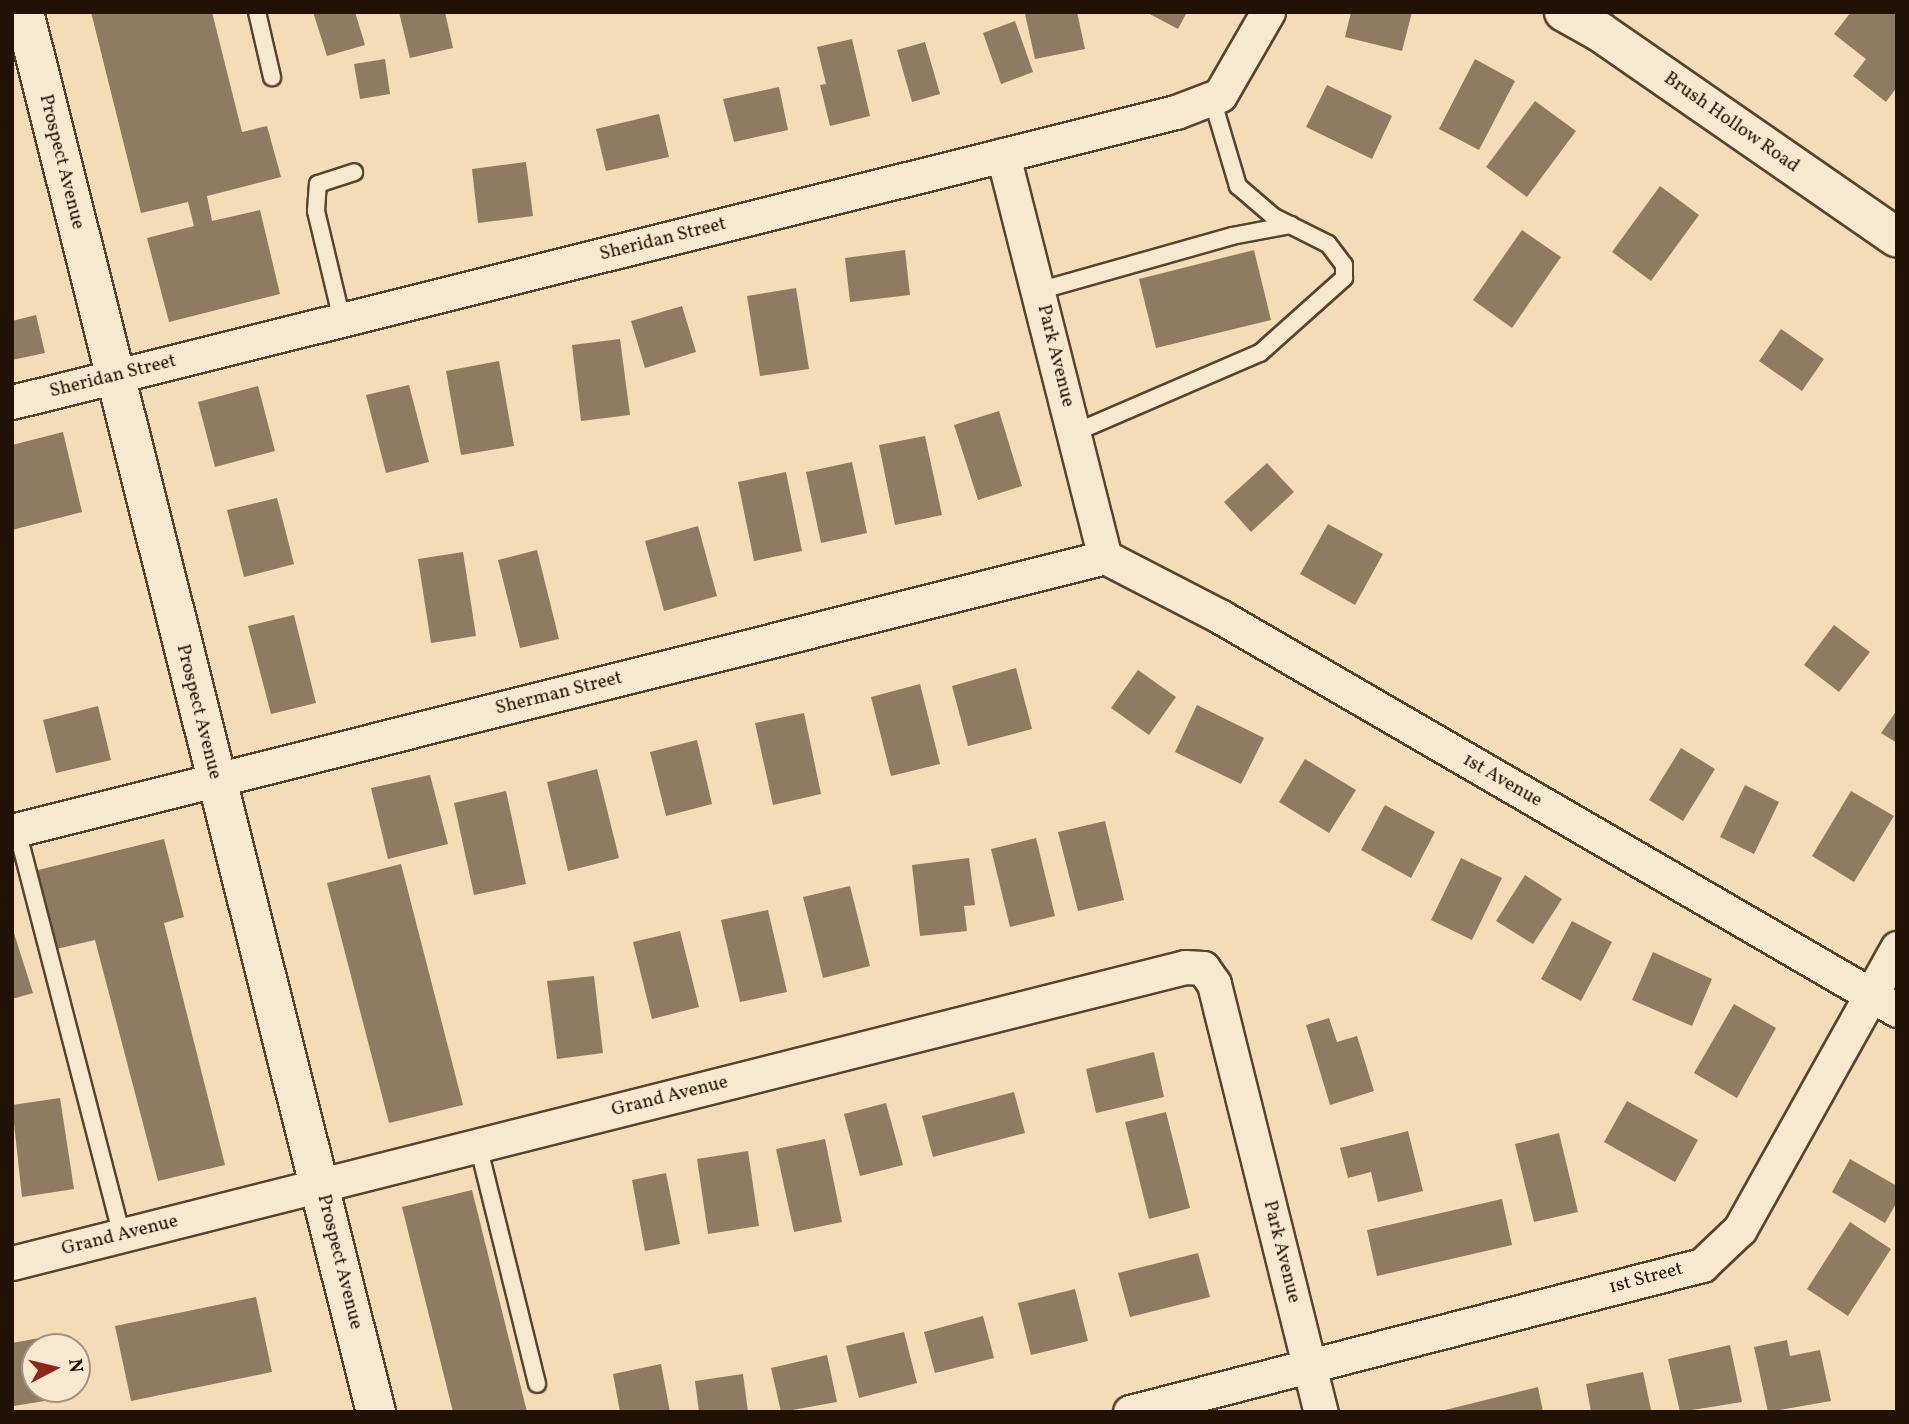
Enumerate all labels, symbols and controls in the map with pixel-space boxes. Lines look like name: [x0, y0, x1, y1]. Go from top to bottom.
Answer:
street label: Brush Hollow Road: [1659, 68, 1803, 178]
street label: Prospect Avenue: [33, 92, 89, 232]
street label: Sheridan Street: [597, 213, 729, 267]
street label: Park Avenue: [1031, 302, 1079, 410]
street label: Sheridan Street: [47, 350, 179, 404]
street label: Prospect Avenue: [170, 642, 226, 782]
street label: Sherman Street: [493, 667, 625, 721]
street label: 1st Avenue: [1458, 749, 1546, 813]
street label: Grand Avenue: [609, 1072, 731, 1122]
street label: Prospect Avenue: [311, 1192, 367, 1332]
street label: Park Avenue: [1257, 1198, 1305, 1306]
street label: Grand Avenue: [59, 1211, 181, 1261]
street label: 1st Street: [1606, 1258, 1686, 1300]
north arrow: [21, 1333, 91, 1403]
text: N: [61, 1357, 89, 1374]

